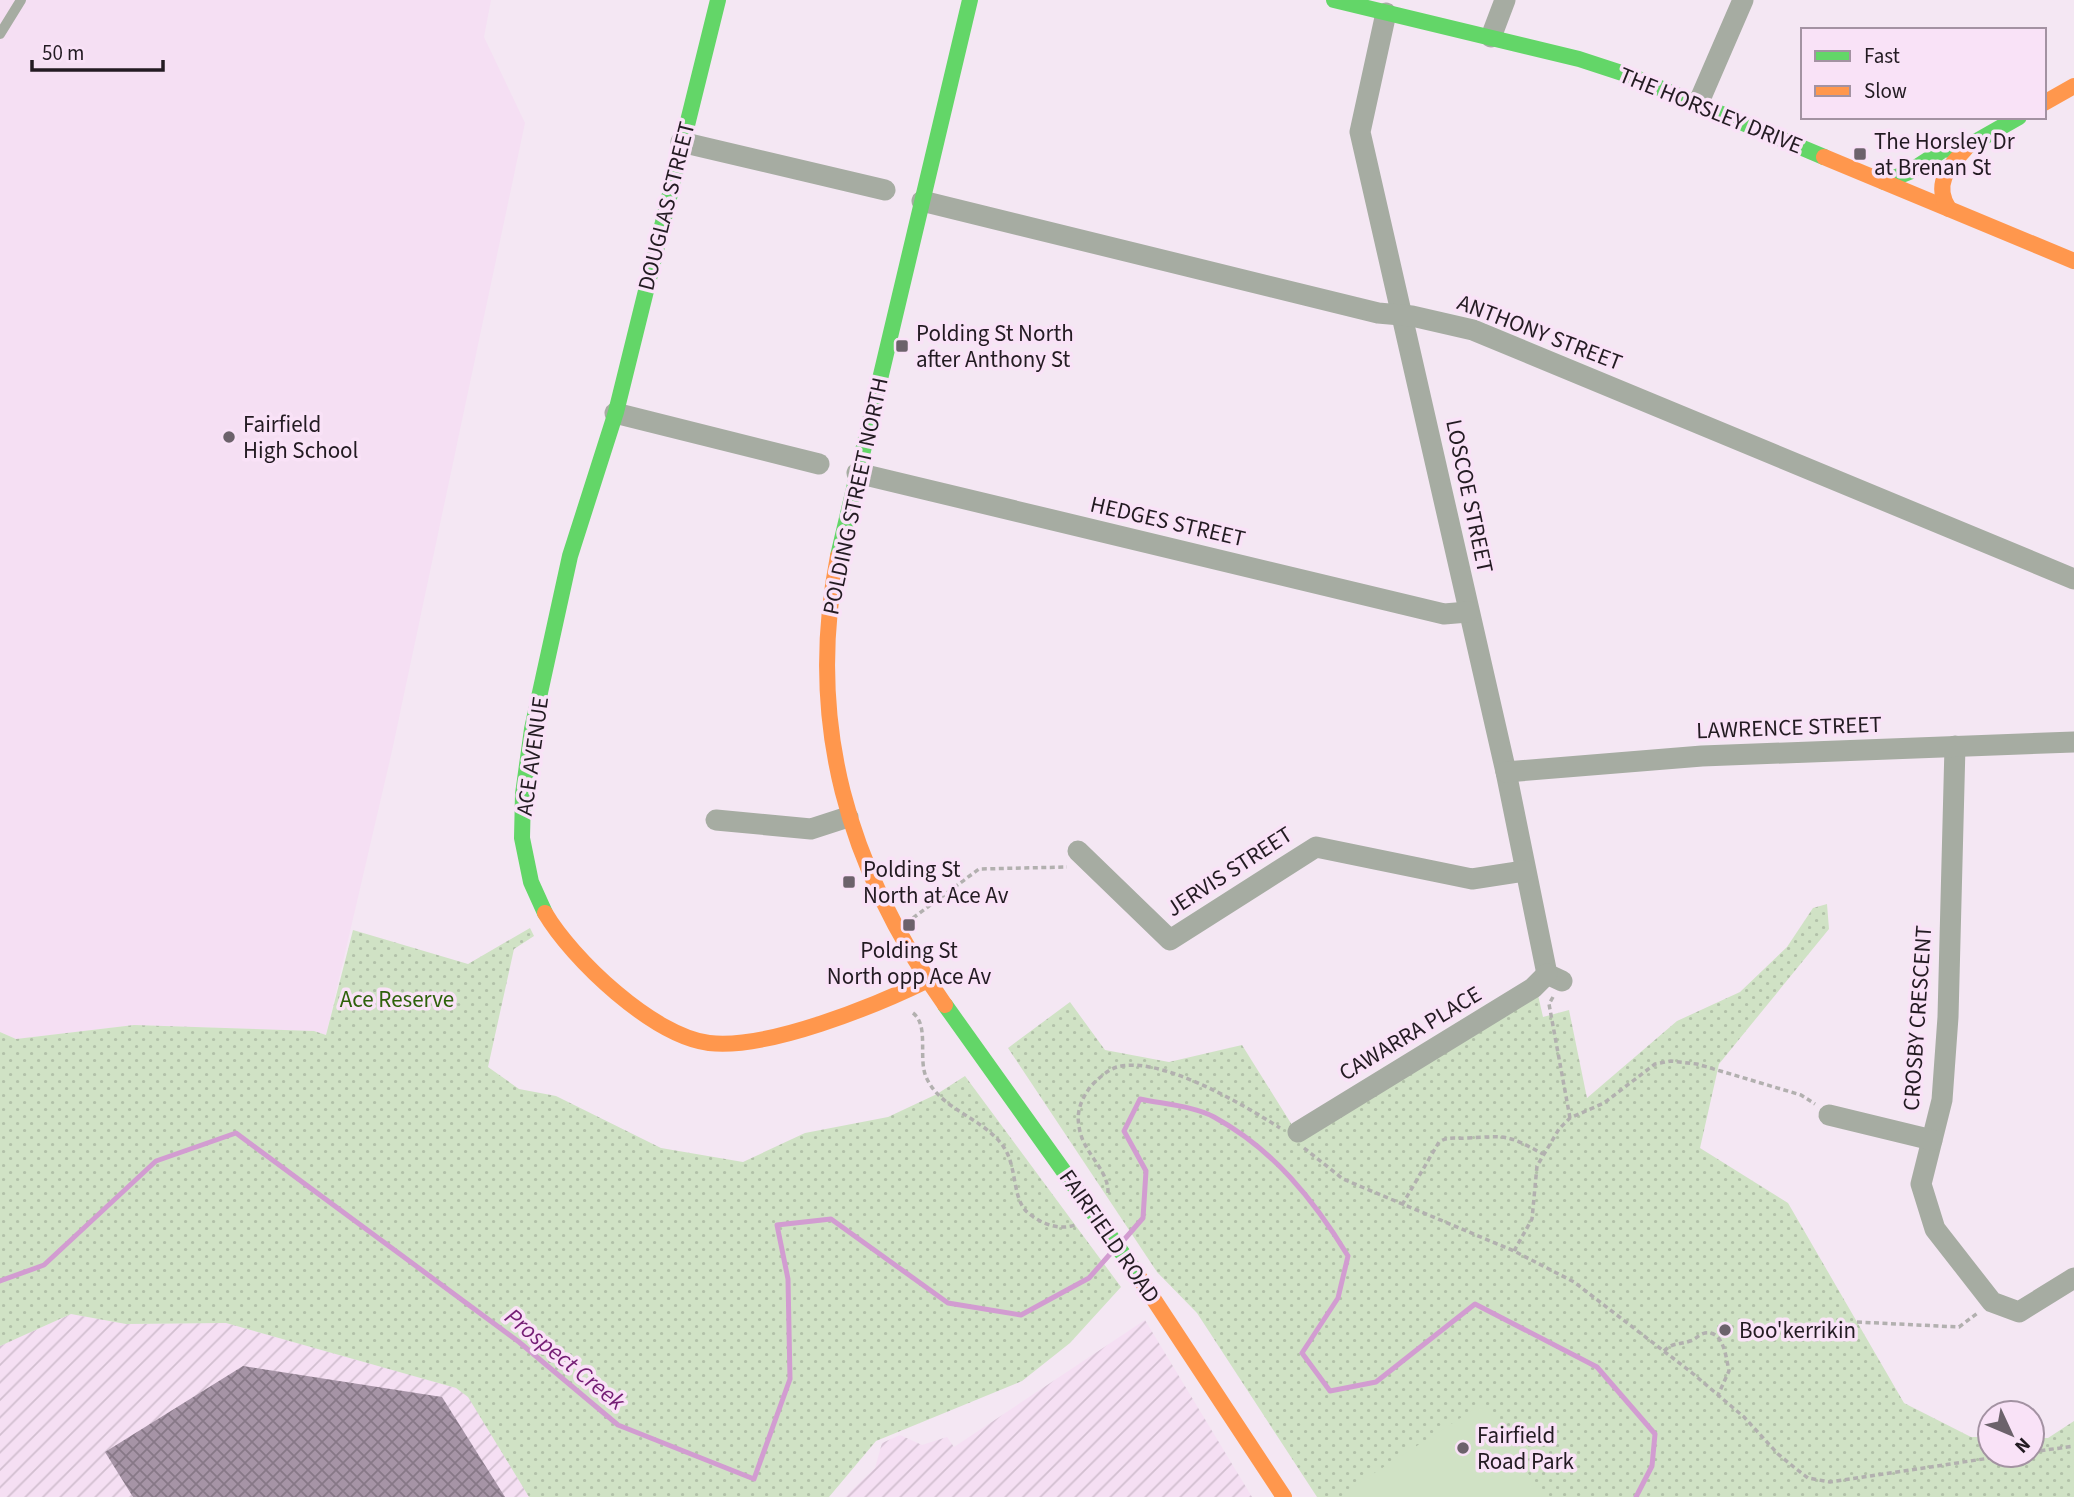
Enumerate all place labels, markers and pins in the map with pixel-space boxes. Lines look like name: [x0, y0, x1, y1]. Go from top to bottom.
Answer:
place label: The Horsley Dr at Brenan St: [1874, 125, 2016, 184]
marker: The Horsley Dr at Brenan St: [1852, 146, 1868, 162]
place label: Polding St North after Anthony St: [916, 317, 1074, 376]
marker: Polding St North after Anthony St: [894, 338, 910, 354]
place label: Fairfield High School: [243, 408, 358, 467]
marker: Fairfield High School: [221, 429, 237, 445]
place label: Polding St North at Ace Av: [863, 853, 1009, 912]
marker: Polding St North at Ace Av: [841, 874, 857, 890]
marker: Polding St North opp Ace Av: [901, 917, 917, 933]
place label: Polding St North opp Ace Av: [827, 934, 991, 993]
place label: Boo'kerrikin: [1739, 1314, 1856, 1347]
marker: Boo'kerrikin: [1717, 1322, 1733, 1338]
place label: Fairfield Road Park: [1477, 1419, 1575, 1478]
marker: Fairfield Road Park: [1455, 1440, 1471, 1456]

